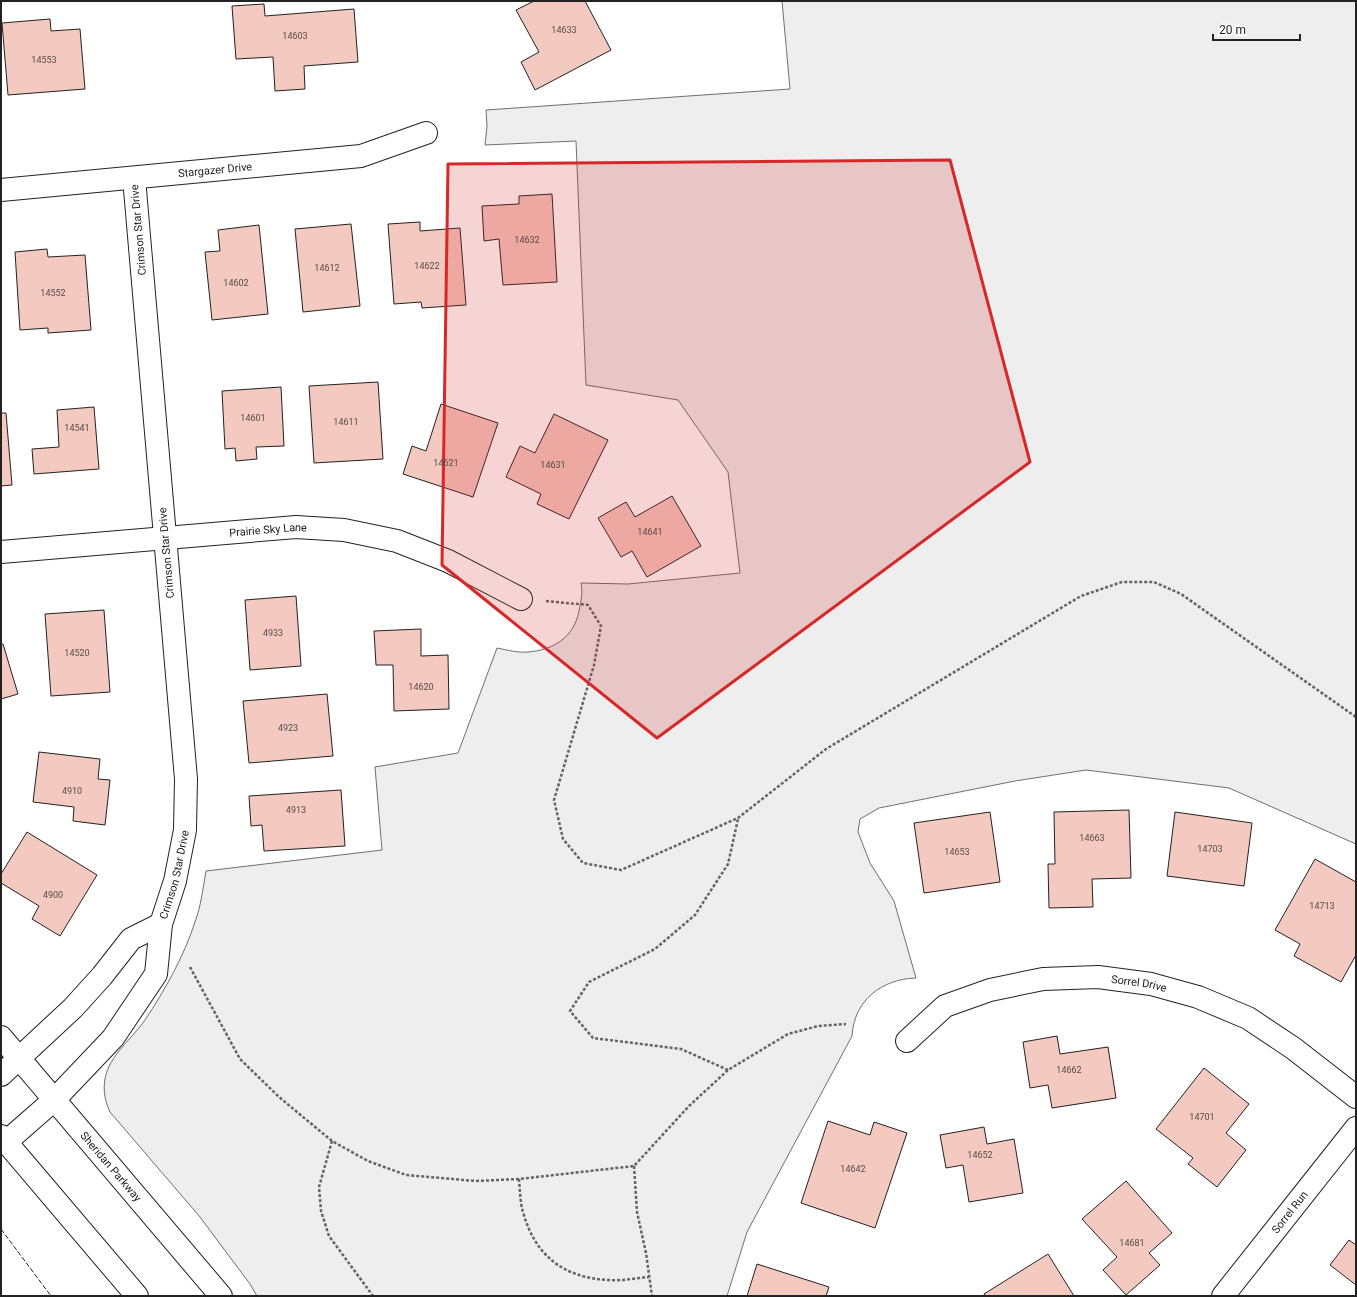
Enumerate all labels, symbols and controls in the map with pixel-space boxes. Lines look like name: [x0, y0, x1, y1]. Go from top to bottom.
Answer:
scale bar: [1213, 16, 1300, 42]
text: 20 m: [1219, 23, 1246, 37]
house number: 14633: [551, 25, 577, 35]
house number: 14603: [282, 31, 308, 41]
house number: 14553: [31, 55, 57, 65]
street label: Stargazer Drive: [177, 160, 253, 180]
street label: Crimson Star Drive: [128, 184, 149, 276]
house number: 14632: [514, 235, 540, 245]
house number: 14622: [414, 261, 440, 271]
house number: 14612: [314, 263, 340, 273]
house number: 14602: [223, 278, 249, 288]
house number: 14552: [40, 288, 66, 298]
house number: 14601: [240, 413, 266, 423]
house number: 14611: [333, 417, 359, 427]
house number: 14541: [64, 423, 90, 433]
house number: 14621: [433, 458, 459, 468]
house number: 14631: [540, 460, 566, 470]
street label: Crimson Star Drive: [156, 507, 177, 599]
street label: Prairie Sky Lane: [229, 521, 307, 540]
house number: 14641: [637, 527, 663, 537]
house number: 4933: [263, 628, 283, 638]
house number: 14520: [64, 648, 90, 658]
house number: 14620: [408, 682, 434, 692]
house number: 4923: [278, 723, 298, 733]
house number: 4910: [62, 786, 82, 796]
house number: 4913: [286, 805, 306, 815]
street label: Crimson Star Drive: [157, 829, 192, 921]
house number: 14663: [1079, 833, 1105, 843]
house number: 14703: [1197, 844, 1223, 854]
house number: 14653: [944, 847, 970, 857]
house number: 4900: [43, 890, 63, 900]
house number: 14713: [1309, 901, 1335, 911]
street label: Sorrel Drive: [1110, 973, 1168, 995]
house number: 14662: [1056, 1065, 1082, 1075]
house number: 14701: [1189, 1112, 1215, 1122]
street label: Sheridan Parkway: [77, 1129, 144, 1205]
house number: 14652: [967, 1150, 993, 1160]
house number: 14642: [840, 1164, 866, 1174]
street label: Sorrel Run: [1269, 1189, 1311, 1236]
house number: 14681: [1119, 1238, 1145, 1248]

